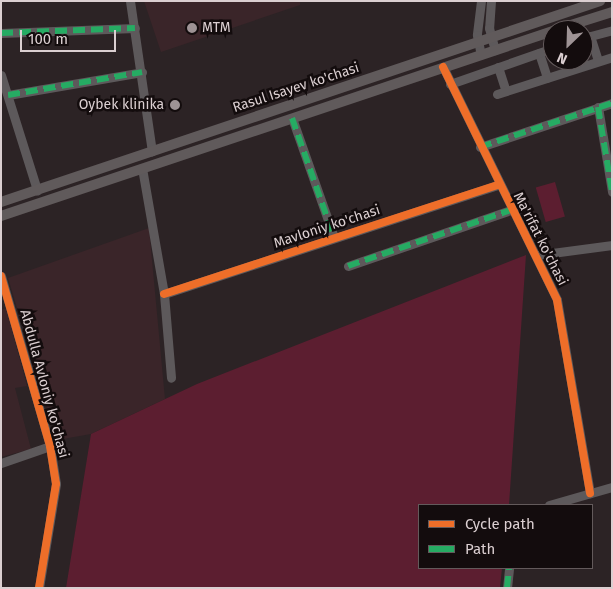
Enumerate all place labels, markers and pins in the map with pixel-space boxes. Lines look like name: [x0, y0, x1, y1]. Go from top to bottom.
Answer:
place label: MTM: [202, 20, 231, 36]
marker: MTM: [186, 22, 198, 34]
place label: Oybek klinika: [79, 97, 164, 113]
marker: Oybek klinika: [168, 98, 182, 112]

